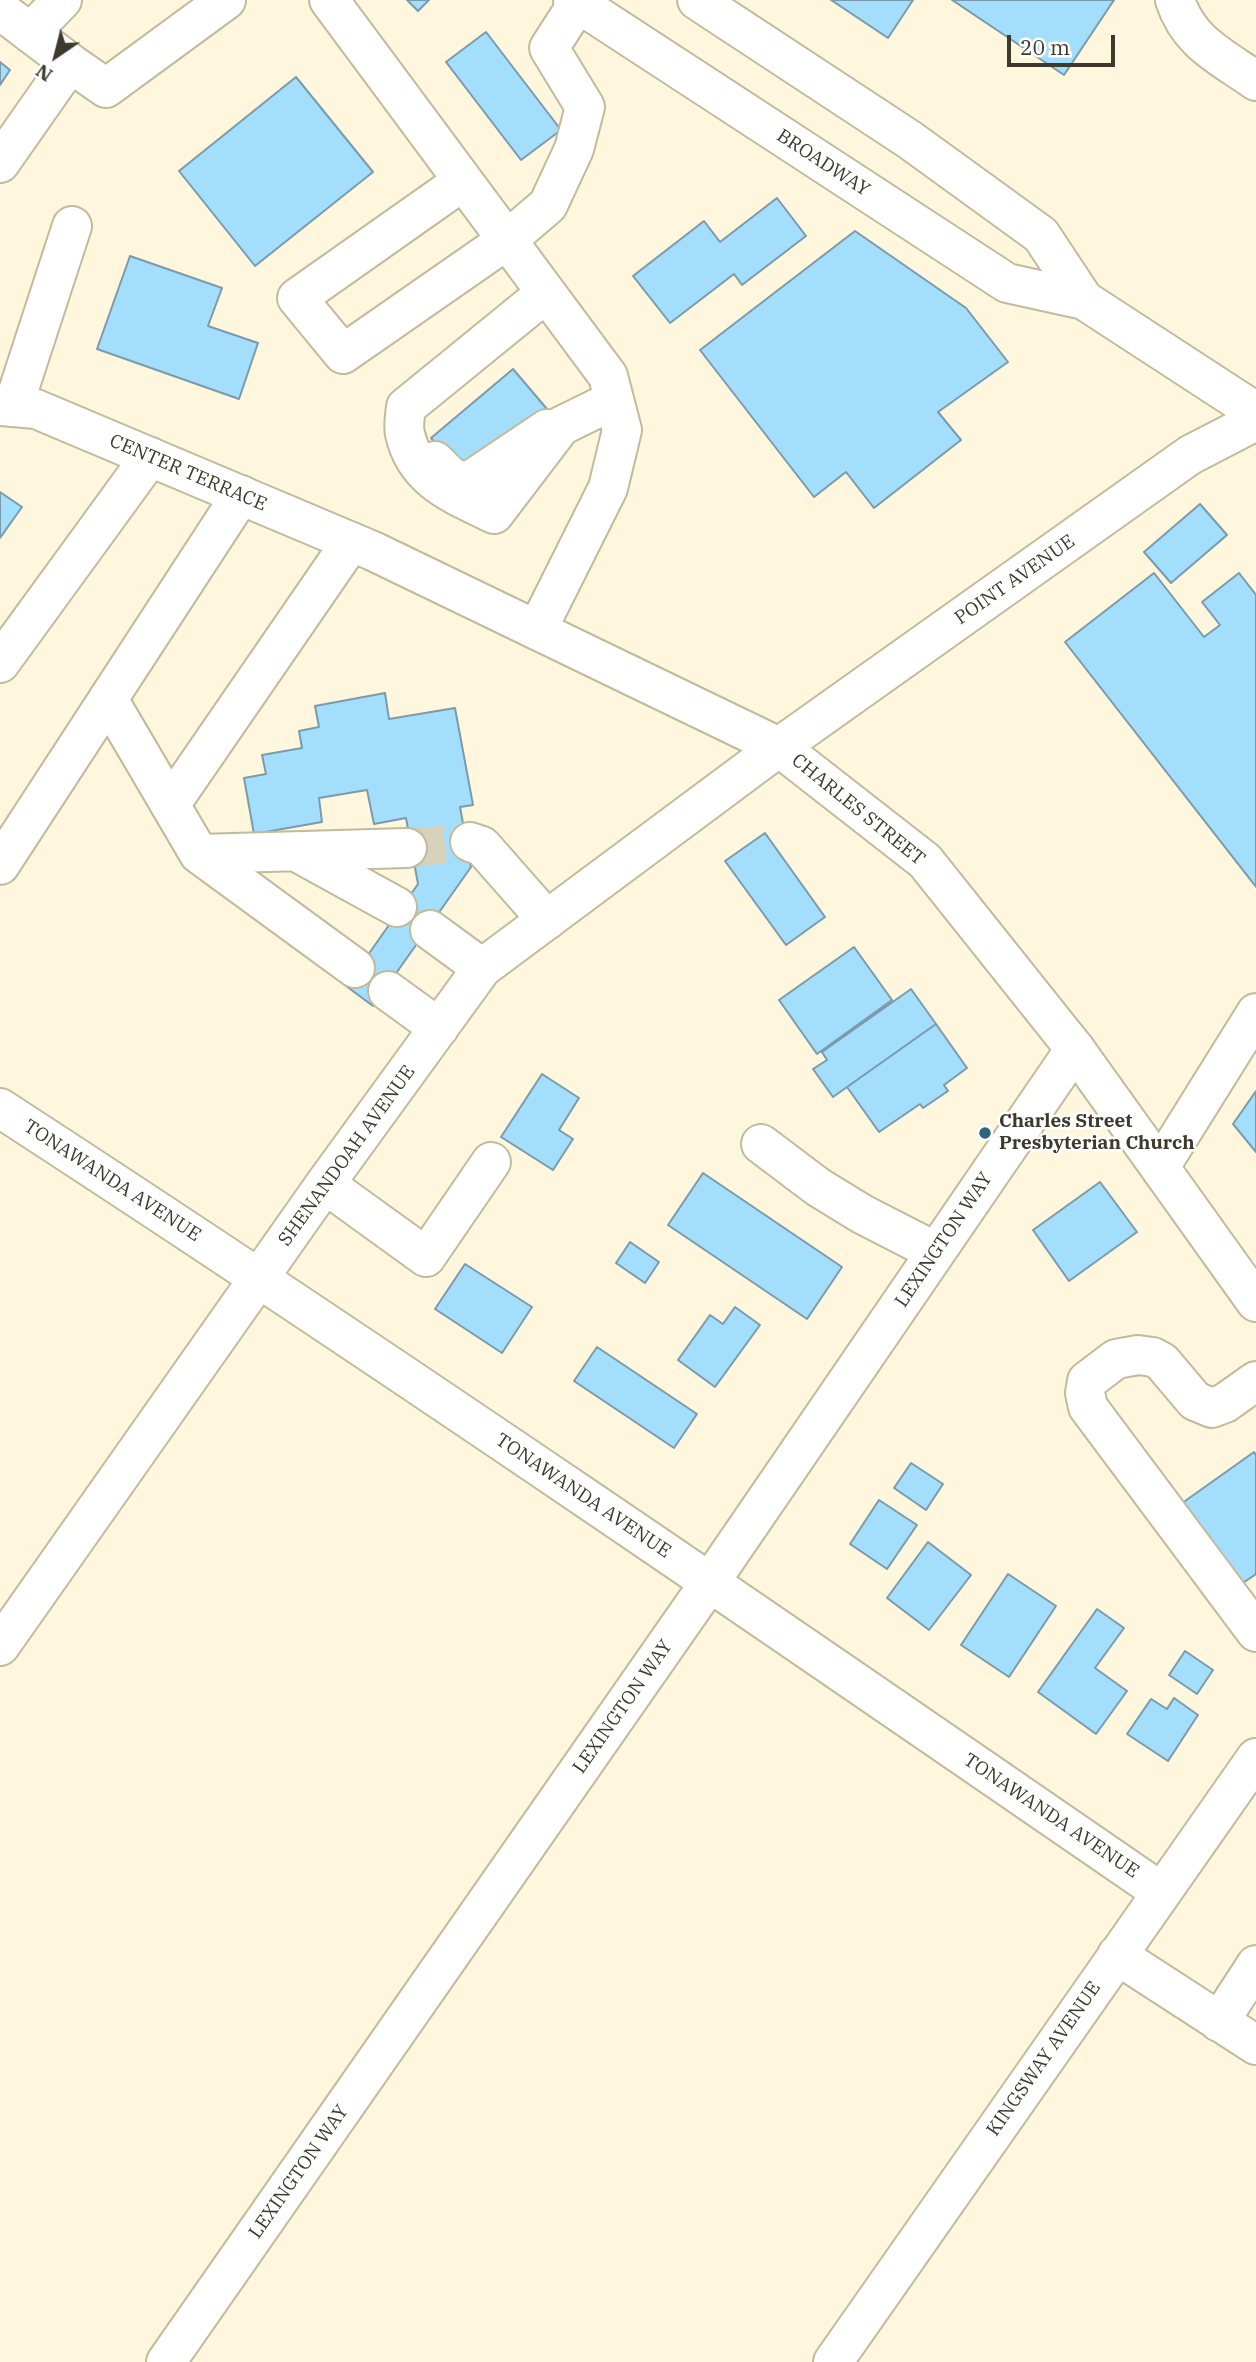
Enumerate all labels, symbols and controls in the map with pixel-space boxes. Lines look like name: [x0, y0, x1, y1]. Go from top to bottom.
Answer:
north arrow: [21, 21, 91, 91]
scale bar: [1011, 21, 1120, 65]
text: 20 m: [1020, 33, 1070, 61]
text: N: [31, 59, 57, 87]
street label: BROADWAY: [772, 124, 874, 202]
street label: CENTER TERRACE: [106, 430, 270, 516]
street label: POINT AVENUE: [951, 530, 1079, 630]
street label: CHARLES STREET: [787, 749, 929, 871]
street label: SHENANDOAH AVENUE: [274, 1061, 420, 1251]
place label: Charles Street Presbyterian Church: [999, 1111, 1195, 1155]
street label: TONAWANDA AVENUE: [19, 1115, 205, 1247]
marker: Charles Street Presbyterian Church: [977, 1125, 993, 1141]
street label: LEXINGTON WAY: [890, 1168, 998, 1312]
street label: TONAWANDA AVENUE: [491, 1429, 675, 1563]
street label: LEXINGTON WAY: [568, 1636, 678, 1778]
street label: TONAWANDA AVENUE: [959, 1749, 1143, 1883]
street label: KINGSWAY AVENUE: [982, 1977, 1106, 2141]
street label: LEXINGTON WAY: [244, 2101, 354, 2243]

